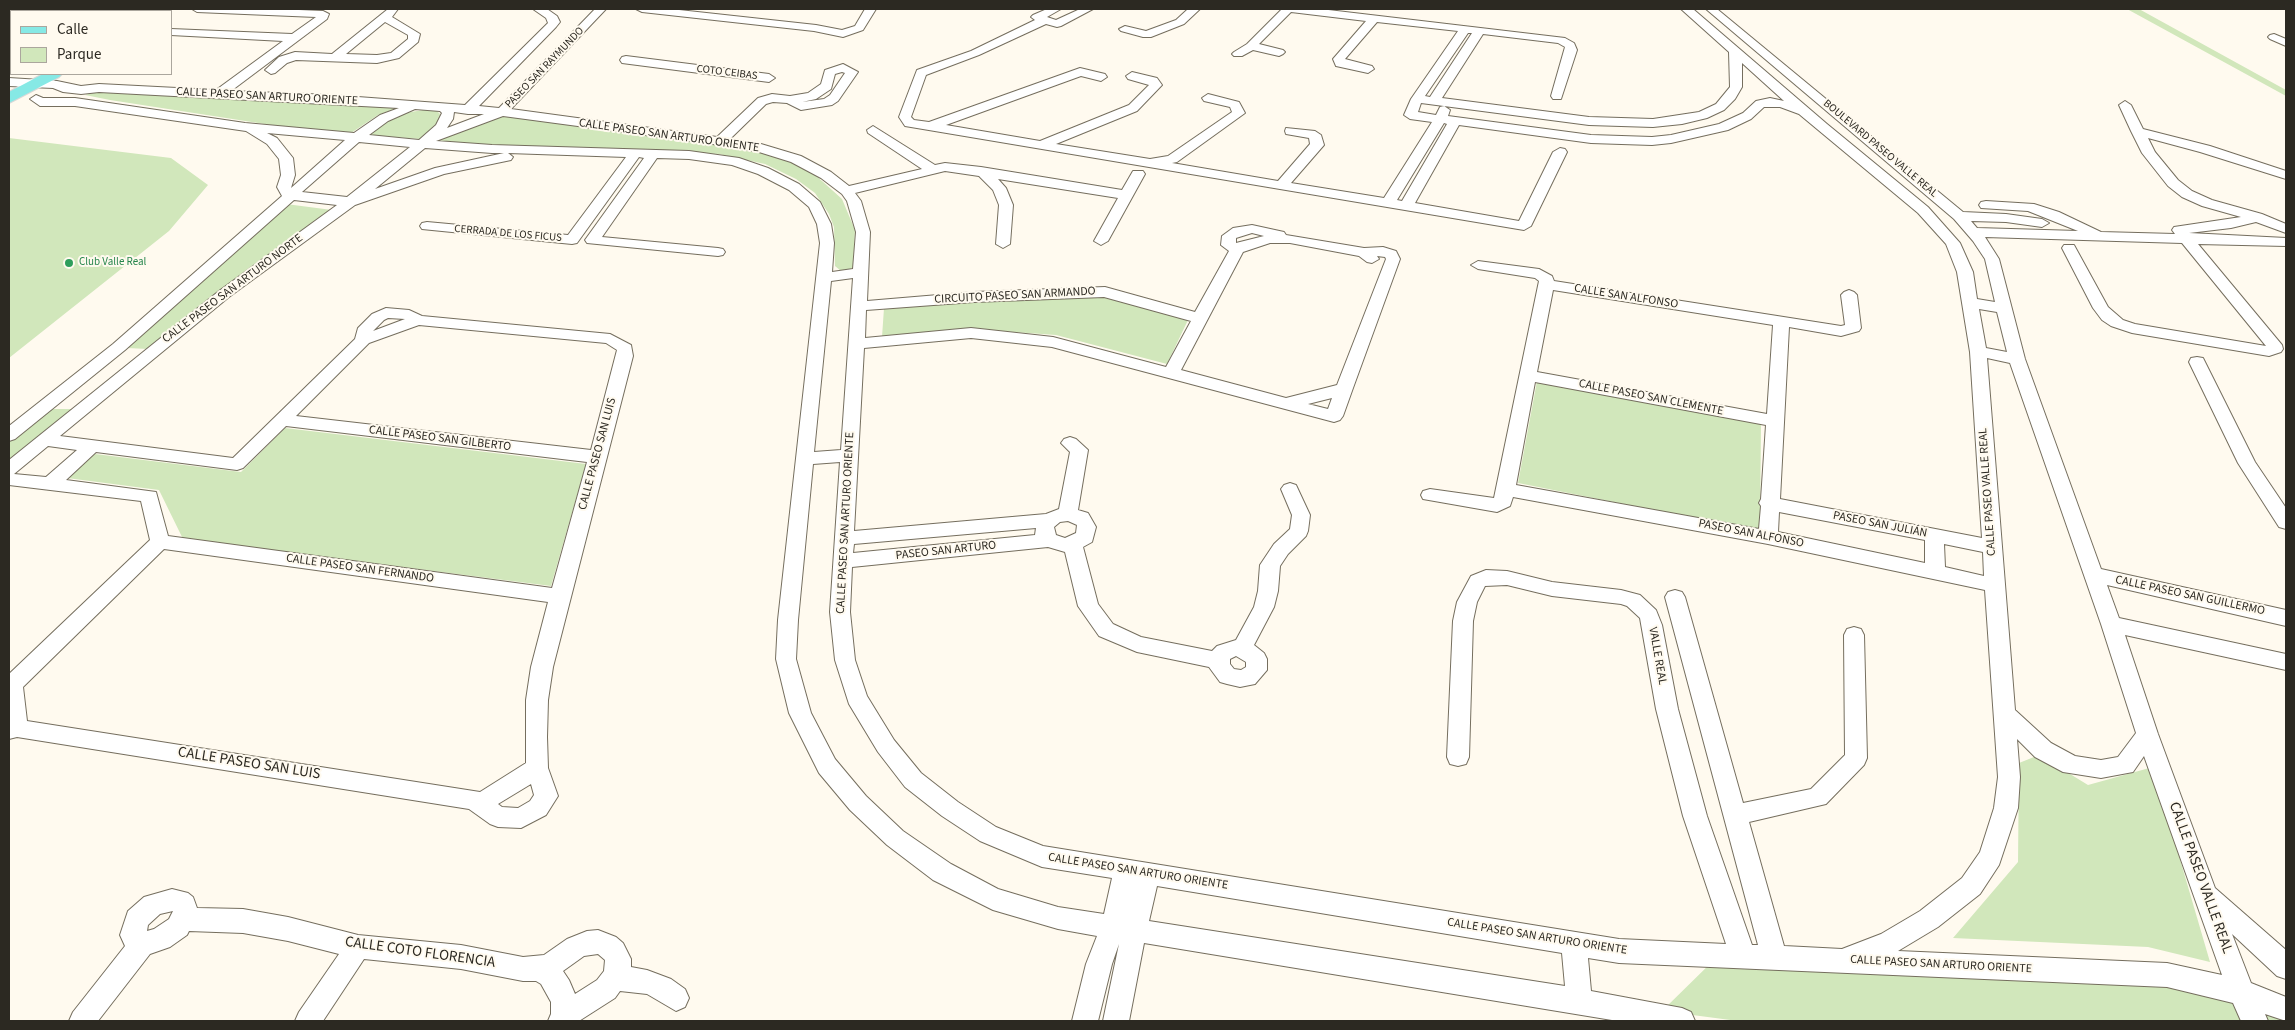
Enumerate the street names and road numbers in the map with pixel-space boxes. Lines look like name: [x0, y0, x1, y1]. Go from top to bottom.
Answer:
street label: PASEO SAN RAYMUNDO: [503, 25, 587, 111]
street label: COTO CEIBAS: [696, 63, 758, 83]
street label: CALLE PASEO SAN ARTURO ORIENTE: [176, 85, 358, 109]
street label: BOULEVARD PASEO VALLE REAL: [1820, 97, 1940, 201]
street label: CALLE PASEO SAN ARTURO ORIENTE: [578, 116, 760, 156]
street label: CERRADA DE LOS FICUS: [454, 223, 562, 245]
street label: CALLE PASEO SAN ARTURO NORTE: [160, 231, 306, 347]
street label: CALLE SAN ALFONSO: [1573, 282, 1679, 312]
street label: CIRCUITO PASEO SAN ARMANDO: [934, 285, 1096, 307]
street label: CALLE PASEO SAN CLEMENTE: [1577, 377, 1725, 419]
street label: CALLE PASEO SAN LUIS: [576, 396, 620, 512]
street label: CALLE PASEO SAN GILBERTO: [368, 423, 512, 455]
street label: CALLE PASEO VALLE REAL: [1976, 428, 2000, 556]
street label: CALLE PASEO SAN ARTURO ORIENTE: [834, 432, 858, 614]
street label: PASEO SAN JULIÁN: [1832, 509, 1928, 541]
street label: PASEO SAN ALFONSO: [1697, 517, 1805, 551]
street label: PASEO SAN ARTURO: [895, 539, 997, 563]
street label: CALLE PASEO SAN FERNANDO: [285, 551, 435, 587]
street label: CALLE PASEO SAN GUILLERMO: [2114, 573, 2266, 619]
street label: VALLE REAL: [1645, 626, 1669, 686]
street label: CALLE PASEO SAN LUIS: [176, 744, 322, 784]
street label: CALLE PASEO VALLE REAL: [2164, 800, 2236, 956]
street label: CALLE PASEO SAN ARTURO ORIENTE: [1047, 851, 1229, 893]
street label: CALLE PASEO SAN ARTURO ORIENTE: [1446, 916, 1628, 958]
street label: CALLE COTO FLORENCIA: [344, 934, 496, 972]
street label: CALLE PASEO SAN ARTURO ORIENTE: [1850, 953, 2032, 977]

